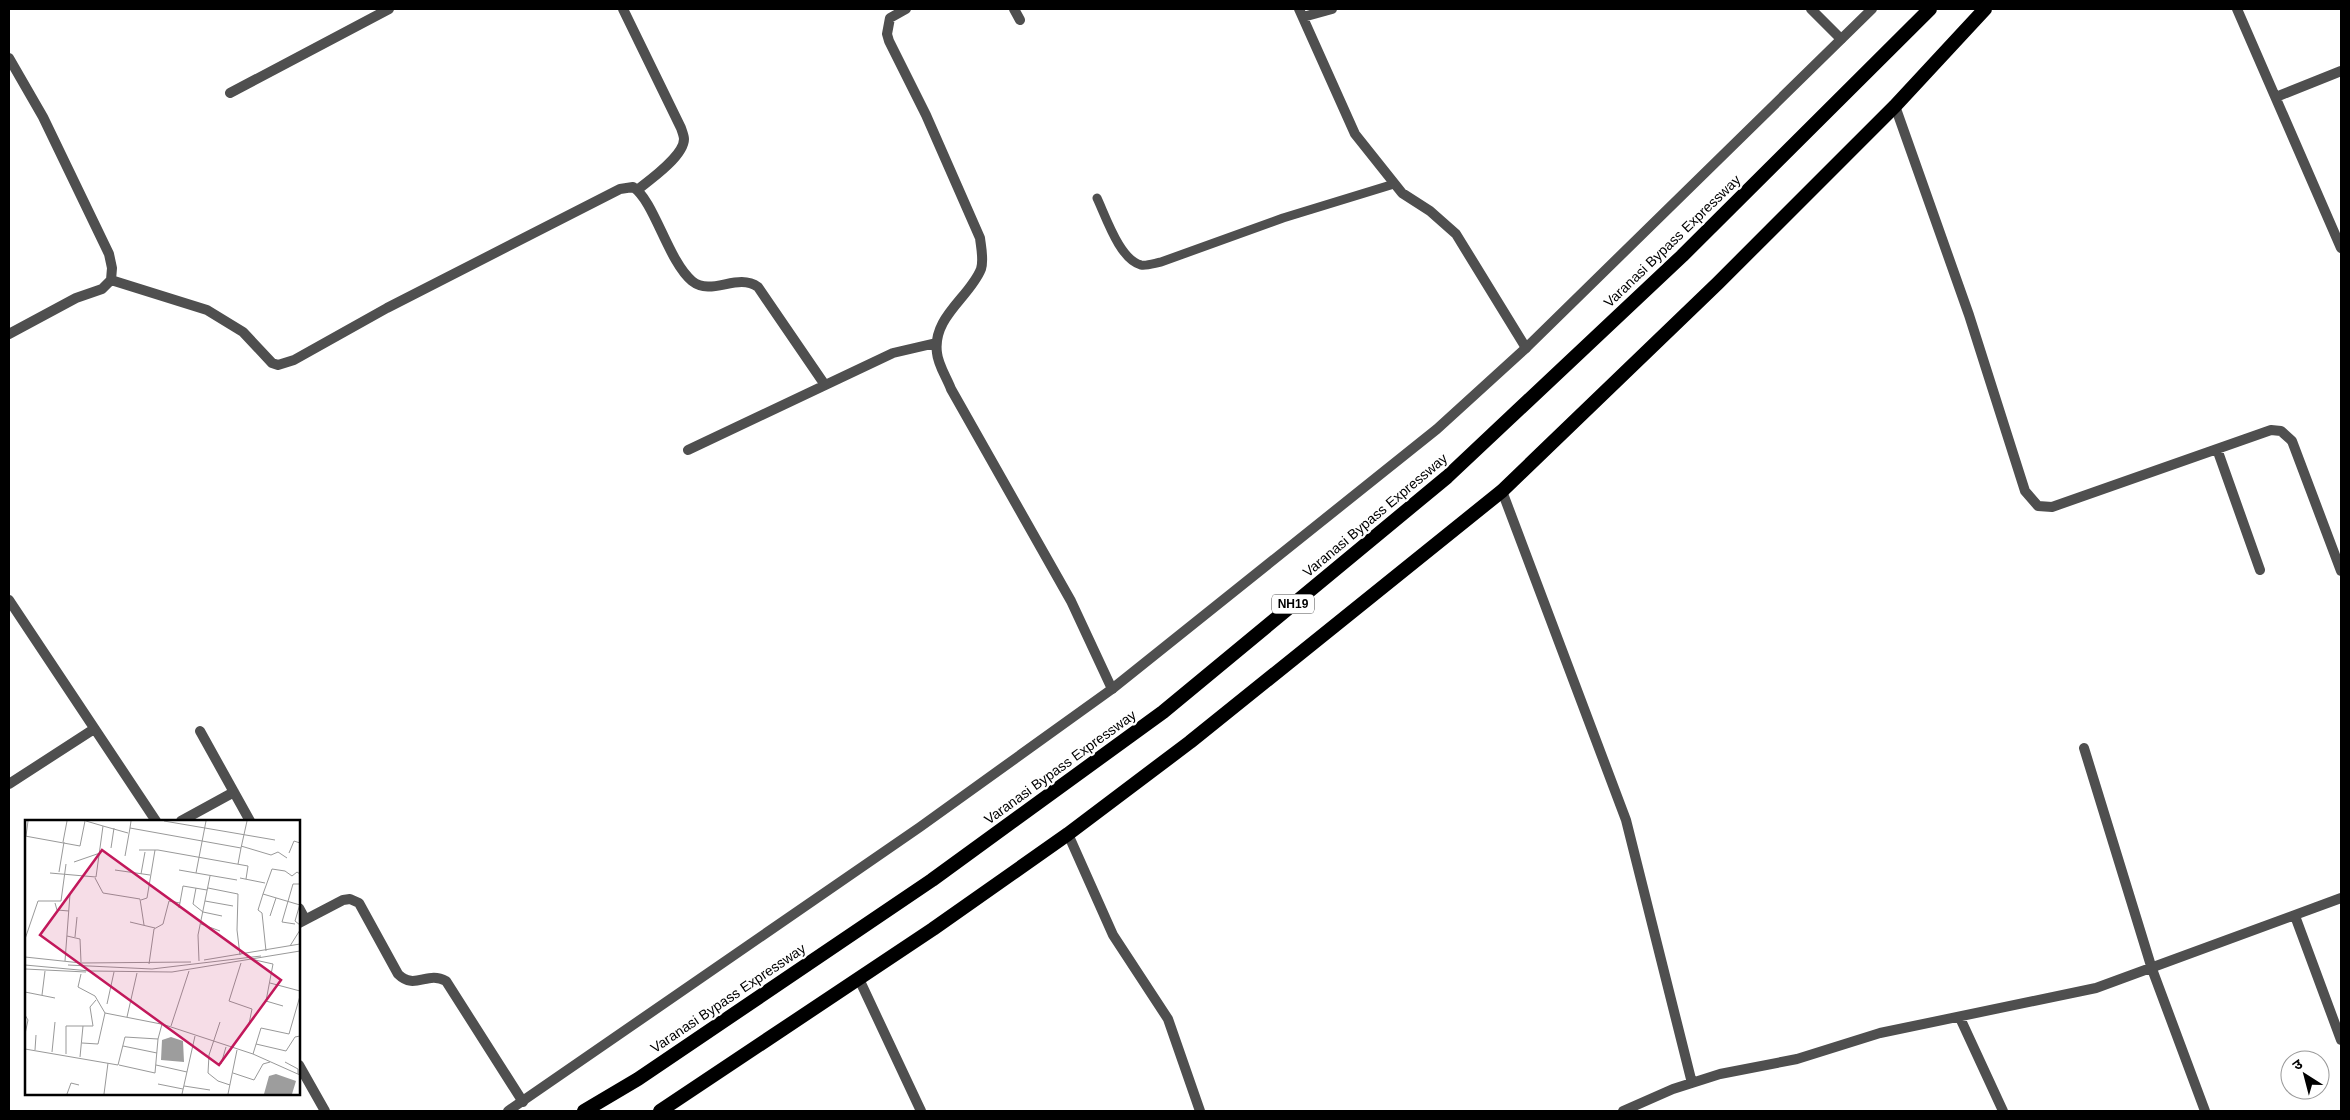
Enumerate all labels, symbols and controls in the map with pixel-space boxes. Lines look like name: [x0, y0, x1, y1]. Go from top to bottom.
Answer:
street label: Varanasi Bypass Expressway: [1600, 172, 1744, 310]
street label: Varanasi Bypass Expressway: [1300, 450, 1450, 580]
road number: NH19: [1272, 594, 1314, 614]
street label: Varanasi Bypass Expressway: [981, 707, 1139, 827]
inset map: [25, 820, 300, 1095]
street label: Varanasi Bypass Expressway: [648, 940, 808, 1056]
north arrow: [2280, 1050, 2330, 1100]
text: उ: [2289, 1055, 2306, 1073]

